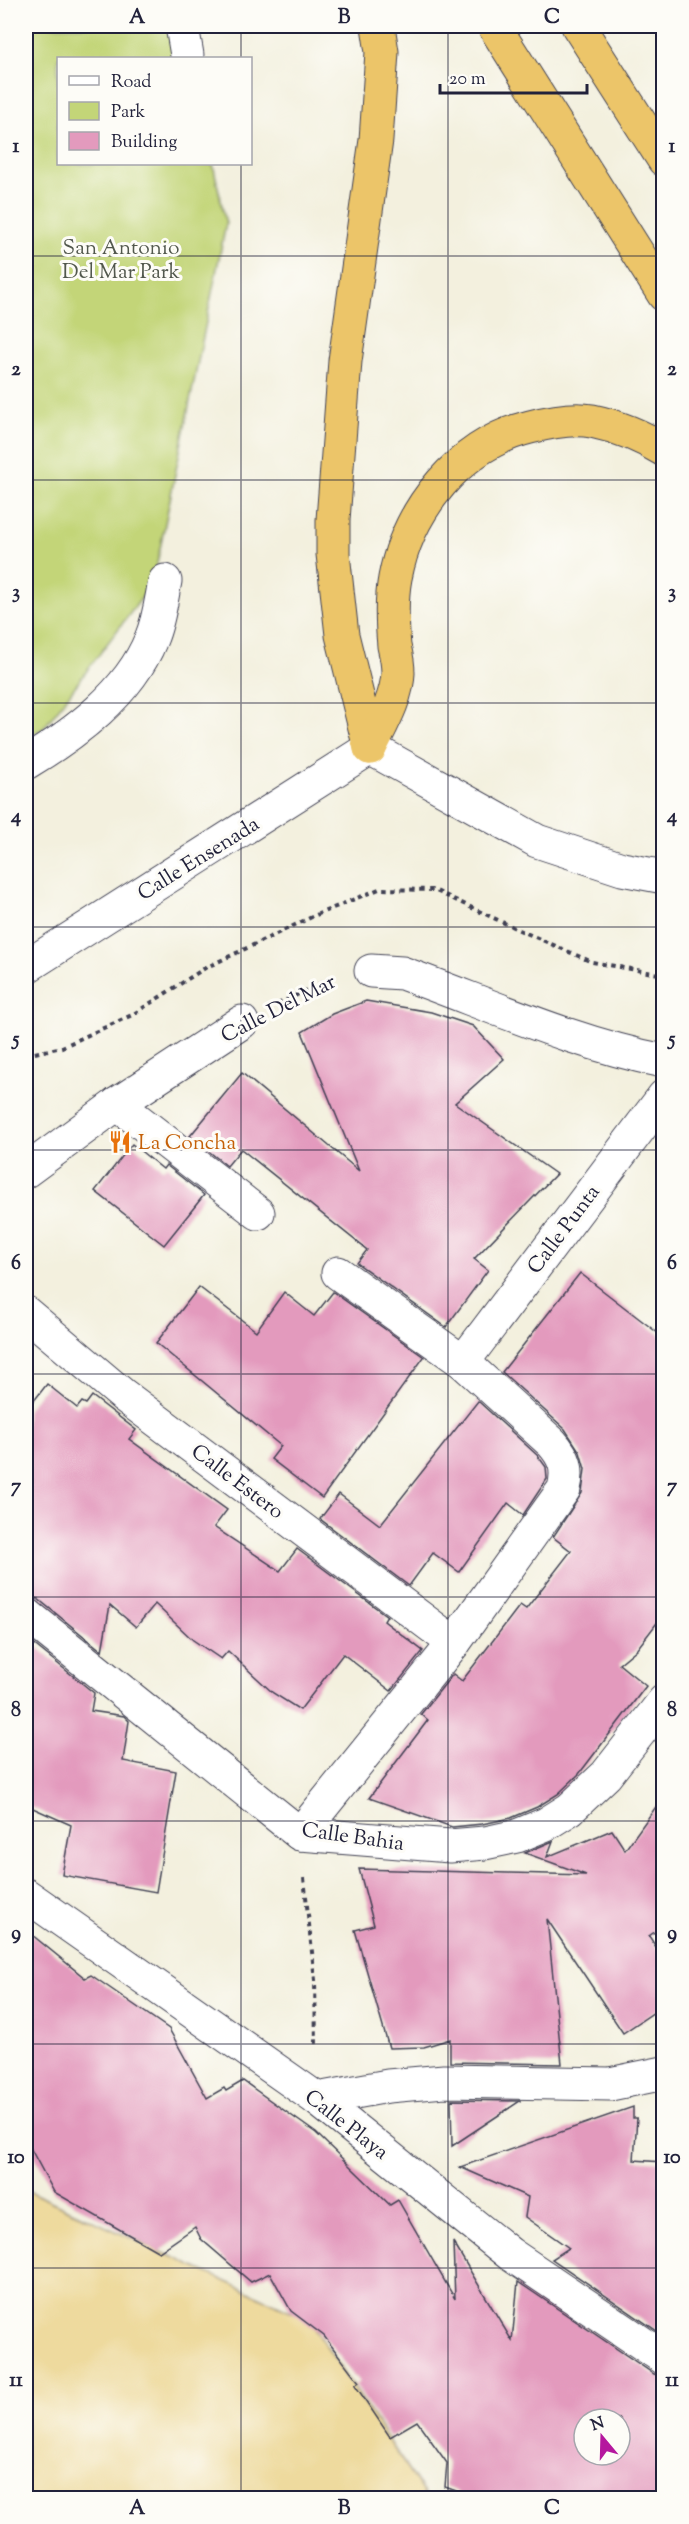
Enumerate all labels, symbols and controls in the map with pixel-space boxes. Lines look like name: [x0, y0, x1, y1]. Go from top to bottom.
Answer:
text: A: [129, 4, 146, 33]
text: B: [338, 4, 351, 33]
text: C: [544, 4, 560, 33]
legend: [57, 57, 252, 165]
scale bar: [440, 57, 587, 95]
text: 20 m: [449, 67, 486, 93]
text: Road: [111, 70, 151, 96]
text: Park: [111, 100, 146, 126]
text: Building: [111, 130, 177, 156]
text: 1: [13, 133, 20, 162]
text: 1: [669, 133, 676, 162]
park label: San Antonio Del Mar Park: [62, 234, 180, 288]
text: 2: [11, 356, 21, 385]
text: 2: [667, 356, 677, 385]
text: 3: [12, 579, 20, 608]
text: 3: [668, 579, 676, 608]
text: 4: [10, 803, 21, 832]
text: 4: [666, 803, 677, 832]
street label: Calle Ensenada: [132, 810, 266, 909]
street label: Calle Del Mar: [216, 968, 342, 1052]
text: 5: [11, 1026, 20, 1055]
text: 5: [667, 1026, 676, 1055]
restaurant icon: La Concha: [107, 1129, 133, 1155]
place label: La Concha: [138, 1129, 237, 1159]
street label: Calle Punta: [521, 1179, 608, 1281]
text: 6: [11, 1250, 21, 1279]
text: 6: [667, 1250, 677, 1279]
street label: Calle Estero: [184, 1438, 289, 1527]
text: 7: [11, 1473, 22, 1502]
text: 7: [667, 1473, 678, 1502]
text: 8: [11, 1697, 21, 1726]
text: 8: [667, 1697, 677, 1726]
street label: Calle Bahia: [300, 1816, 406, 1860]
text: 9: [11, 1920, 21, 1949]
text: 9: [667, 1920, 677, 1949]
street label: Calle Playa: [297, 2083, 394, 2168]
text: 10: [7, 2144, 25, 2173]
text: 10: [663, 2144, 681, 2173]
text: 11: [9, 2367, 23, 2396]
text: 11: [665, 2367, 679, 2396]
north arrow: [572, 2407, 632, 2467]
text: N: [588, 2412, 608, 2438]
text: A: [129, 2495, 146, 2524]
text: B: [338, 2495, 351, 2524]
text: C: [544, 2495, 560, 2524]

